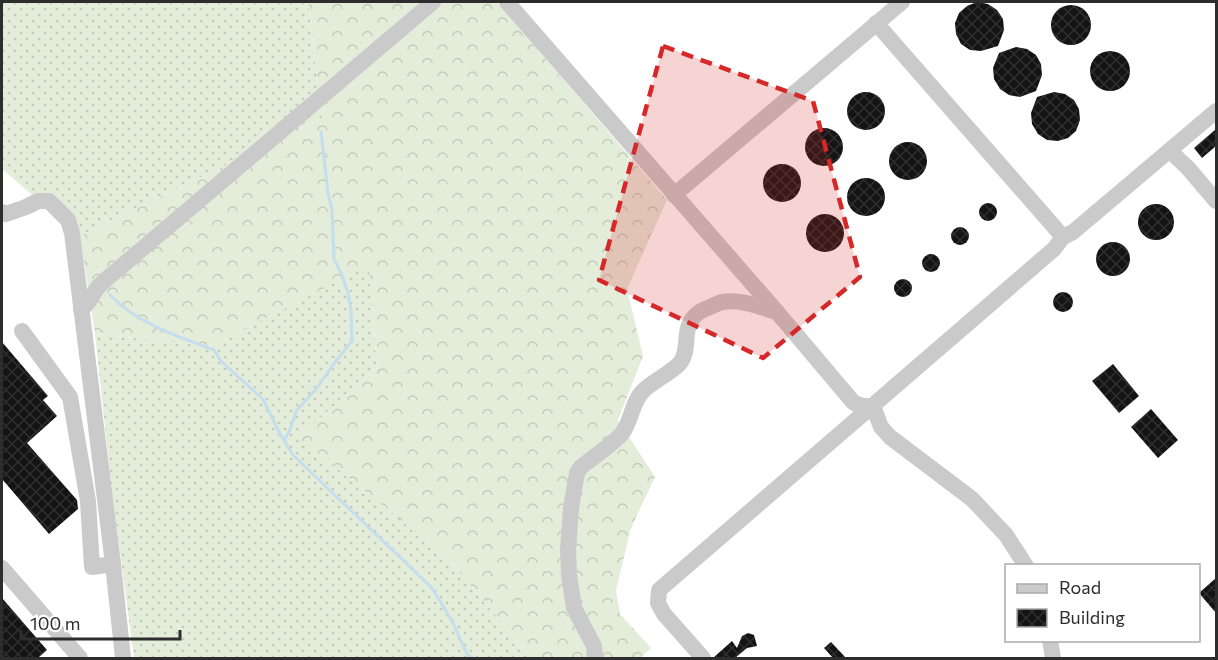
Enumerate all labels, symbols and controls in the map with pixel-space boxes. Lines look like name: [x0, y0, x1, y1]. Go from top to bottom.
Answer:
legend: [1005, 564, 1200, 642]
text: Road: [1059, 576, 1101, 598]
scale bar: [21, 603, 180, 641]
text: Building: [1059, 606, 1125, 628]
text: 100 m: [30, 612, 80, 634]

